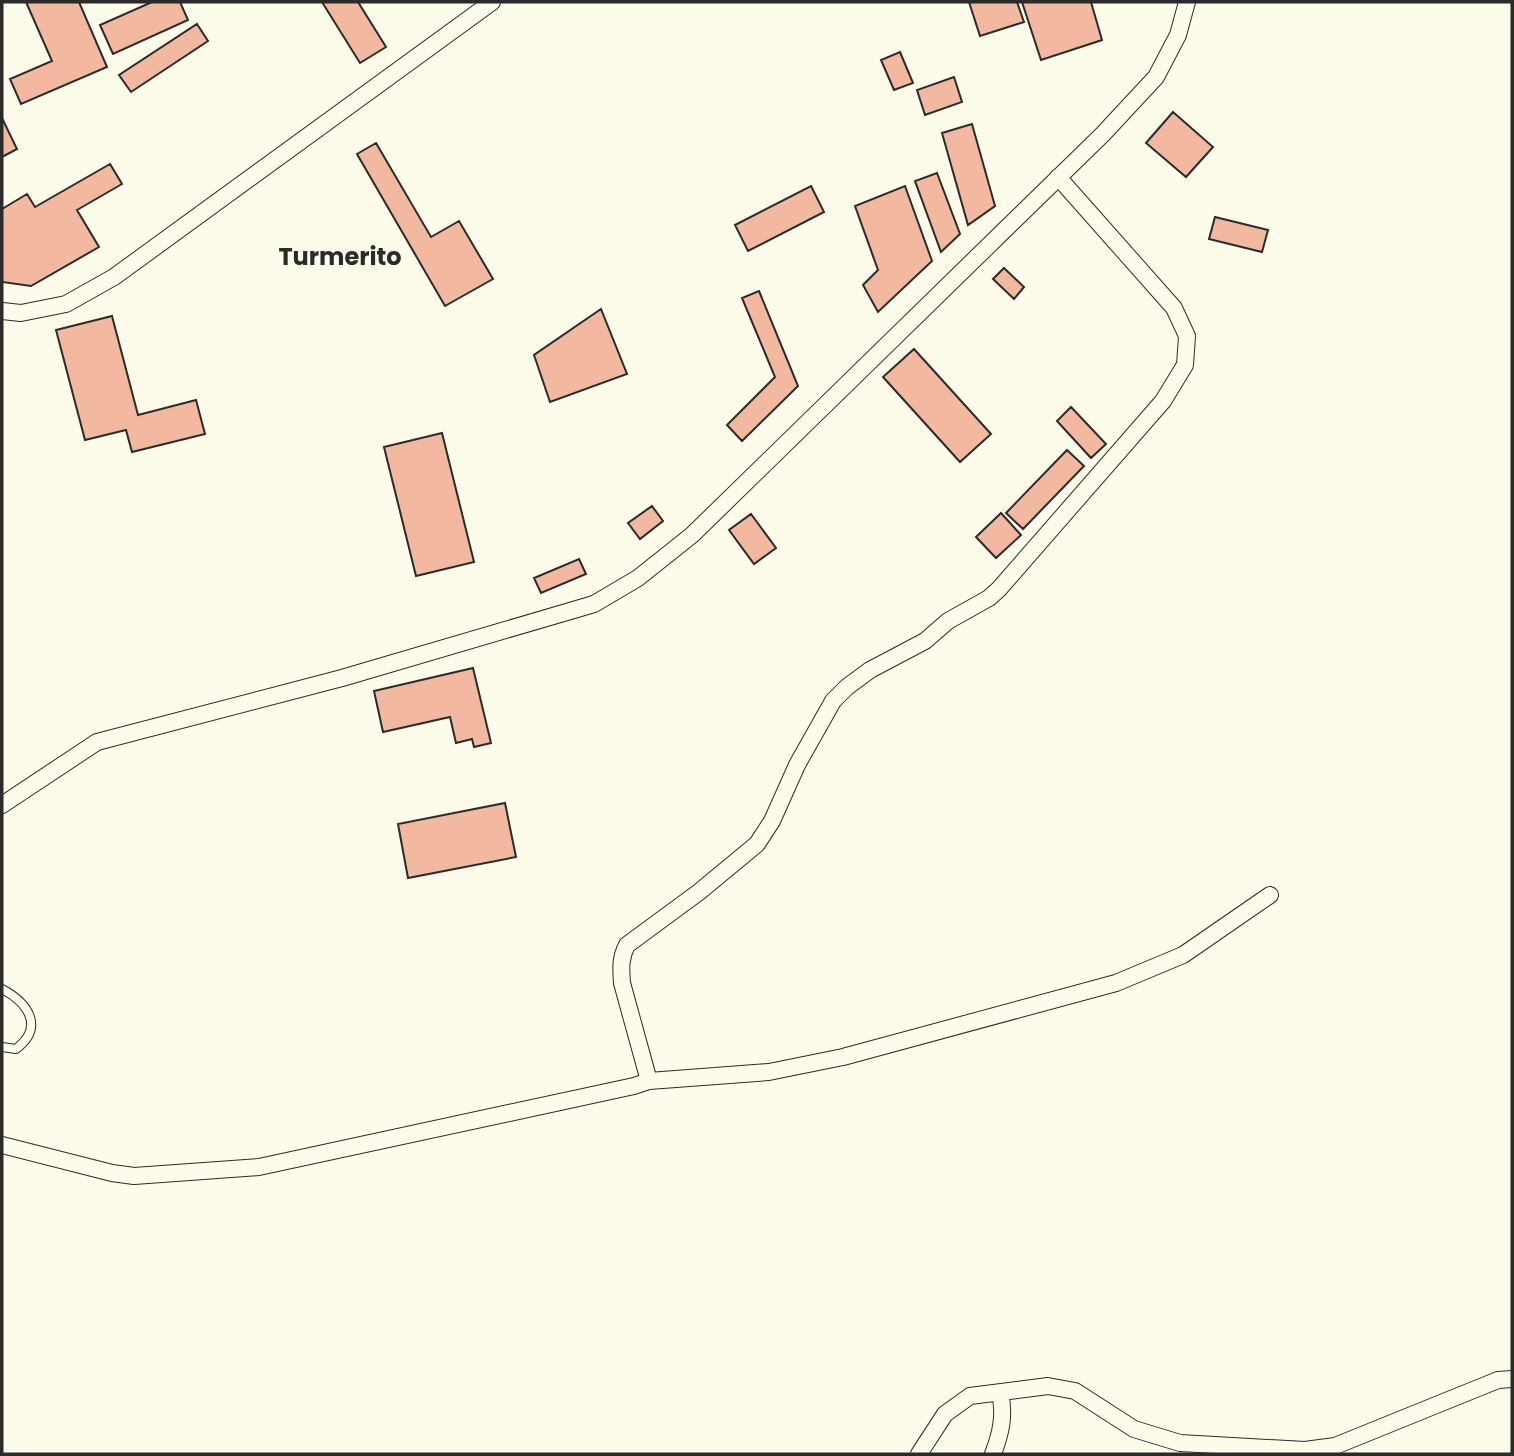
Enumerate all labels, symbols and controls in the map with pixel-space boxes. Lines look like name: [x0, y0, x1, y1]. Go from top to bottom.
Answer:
district label: Turmerito: [278, 240, 402, 273]

